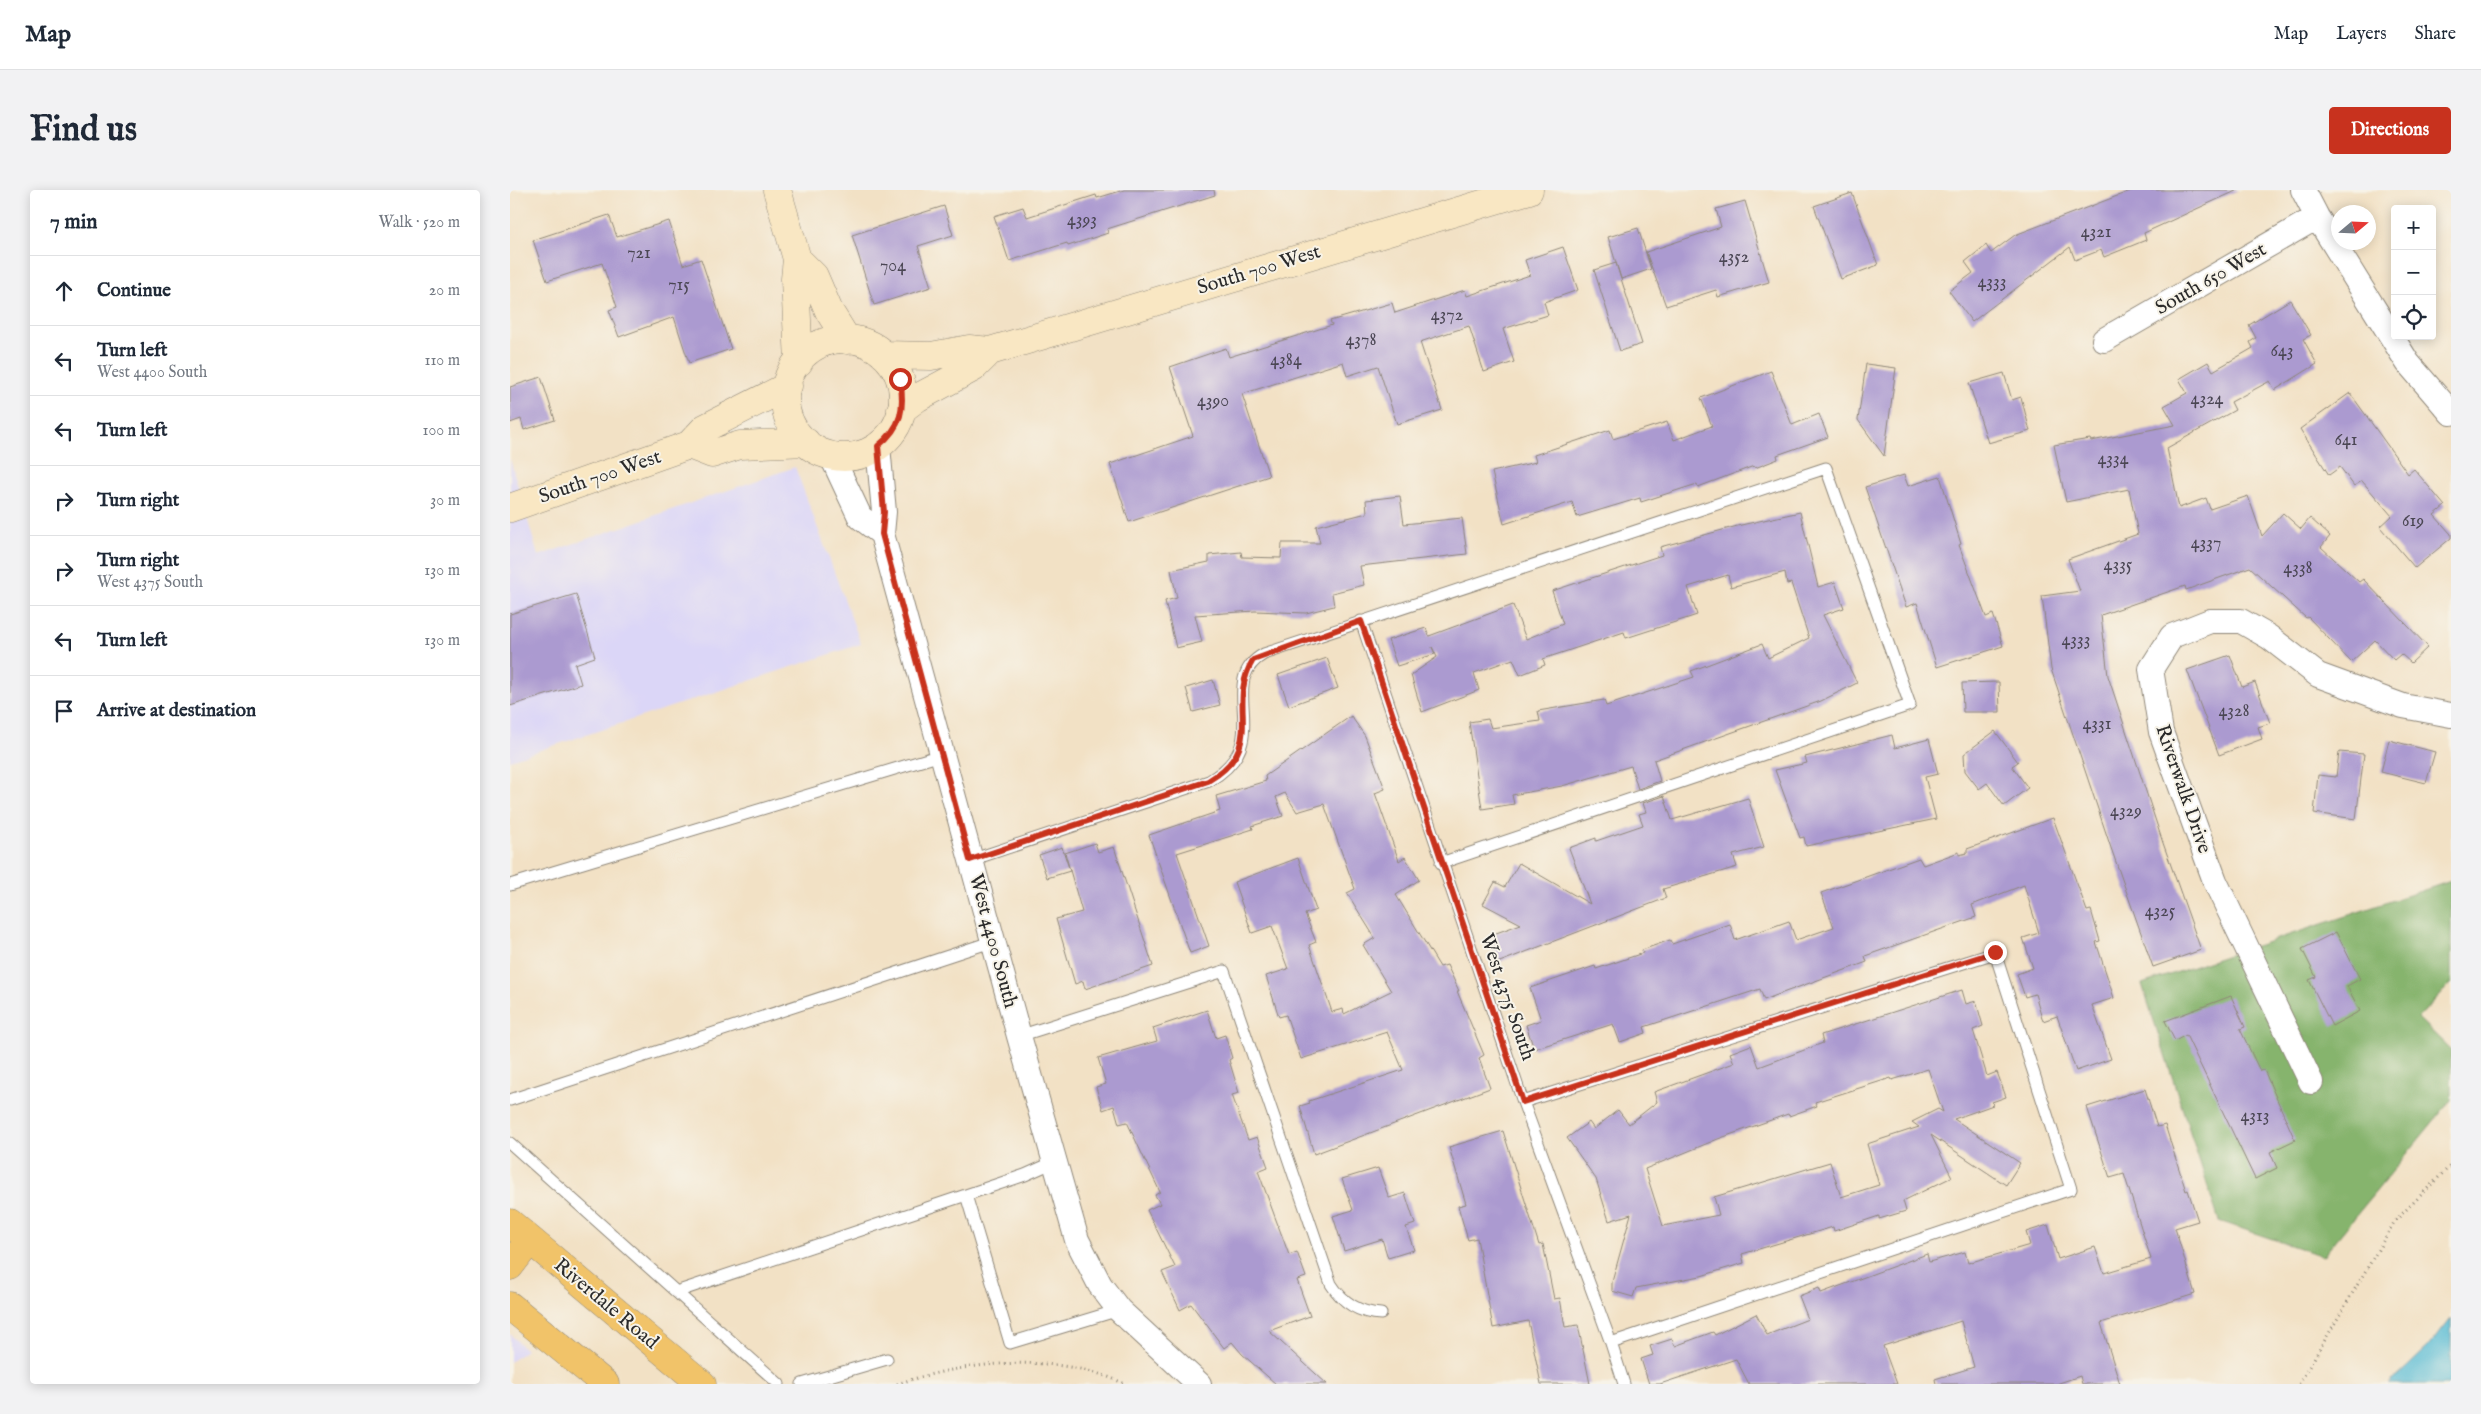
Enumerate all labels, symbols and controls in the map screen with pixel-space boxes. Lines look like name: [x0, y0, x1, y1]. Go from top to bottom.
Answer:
text: Map: [25, 19, 71, 50]
text: Map: [2274, 23, 2308, 46]
text: Layers: [2336, 23, 2387, 46]
text: Share: [2415, 23, 2456, 46]
button: Directions: [2329, 107, 2451, 154]
text: Find us: [30, 108, 137, 153]
north arrow: [2331, 205, 2376, 250]
map controls: [2391, 205, 2436, 340]
button: +: [2391, 205, 2436, 250]
text: 7 min: [50, 209, 97, 236]
house number: 4393: [1067, 209, 1097, 232]
text: Walk · 520 m: [378, 213, 460, 233]
house number: 4321: [2081, 221, 2111, 244]
street label: South 650 West: [2151, 237, 2271, 321]
street label: South 700 West: [1194, 239, 1324, 301]
house number: 721: [627, 242, 651, 265]
house number: 4352: [1719, 246, 1749, 269]
button: −: [2391, 250, 2436, 295]
house number: 704: [880, 255, 906, 278]
house number: 4333: [1978, 271, 2007, 294]
house number: 715: [668, 274, 690, 297]
icon: ahead: [50, 277, 78, 305]
text: Continue: [97, 279, 171, 303]
text: 20 m: [429, 281, 460, 301]
button: locate: [2391, 295, 2436, 340]
house number: 4372: [1431, 304, 1463, 327]
house number: 4378: [1345, 329, 1377, 352]
text: Turn left: [97, 339, 168, 363]
house number: 643: [2270, 340, 2294, 363]
icon: left: [50, 347, 78, 375]
house number: 4384: [1270, 349, 1302, 372]
text: 110 m: [424, 351, 460, 371]
text: West 4400 South: [97, 363, 207, 383]
route start: [889, 368, 912, 391]
house number: 4324: [2191, 388, 2224, 411]
house number: 4390: [1197, 390, 1229, 413]
icon: left: [50, 417, 78, 445]
text: Turn left: [97, 419, 168, 443]
text: 100 m: [423, 421, 460, 441]
house number: 641: [2334, 429, 2358, 452]
street label: South 700 West: [536, 444, 665, 510]
house number: 4334: [2097, 448, 2129, 471]
icon: right: [50, 487, 78, 515]
text: Turn right: [97, 489, 179, 513]
text: 30 m: [430, 491, 460, 511]
house number: 619: [2402, 510, 2424, 533]
house number: 4337: [2191, 532, 2221, 555]
text: Turn right: [97, 549, 179, 573]
house number: 4335: [2104, 554, 2133, 577]
icon: right: [50, 557, 78, 585]
house number: 4338: [2283, 557, 2313, 580]
text: 130 m: [424, 561, 460, 581]
text: West 4375 South: [97, 573, 203, 593]
icon: left: [50, 627, 78, 655]
text: Turn left: [97, 629, 168, 653]
house number: 4333: [2062, 629, 2091, 652]
text: 130 m: [424, 631, 460, 651]
icon: arrive: [50, 697, 78, 725]
text: Arrive at destination: [97, 699, 256, 723]
house number: 4328: [2218, 700, 2250, 723]
house number: 4331: [2083, 713, 2111, 736]
street label: Riverwalk Drive: [2149, 721, 2217, 857]
house number: 4329: [2110, 800, 2142, 823]
street label: West 4400 South: [963, 871, 1023, 1011]
house number: 4325: [2145, 900, 2176, 923]
street label: West 4375 South: [1474, 930, 1541, 1064]
route end: [1984, 941, 2007, 964]
house number: 4313: [2241, 1105, 2269, 1128]
street label: Riverdale Road: [549, 1253, 664, 1355]

